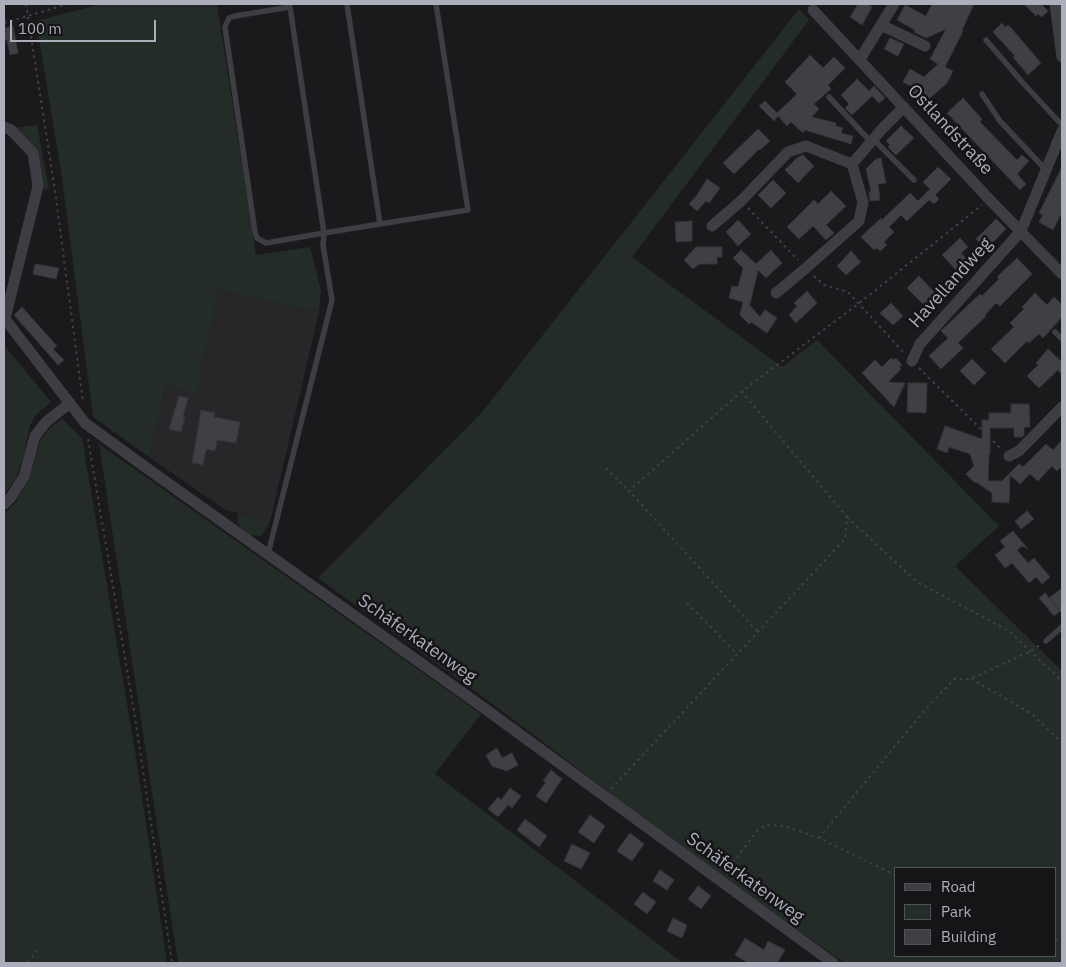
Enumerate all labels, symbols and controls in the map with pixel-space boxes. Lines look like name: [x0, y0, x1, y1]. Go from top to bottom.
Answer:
scale bar: [12, 10, 159, 42]
text: 100 m: [18, 19, 62, 38]
street label: Ostlandstraße: [903, 80, 997, 180]
street label: Havellandweg: [905, 233, 997, 333]
street label: Schäferkatenweg: [353, 590, 481, 688]
street label: Schäferkatenweg: [682, 828, 808, 928]
legend: [894, 867, 1056, 957]
text: Road: [941, 877, 976, 896]
text: Park: [941, 902, 971, 921]
text: Building: [941, 927, 996, 946]

